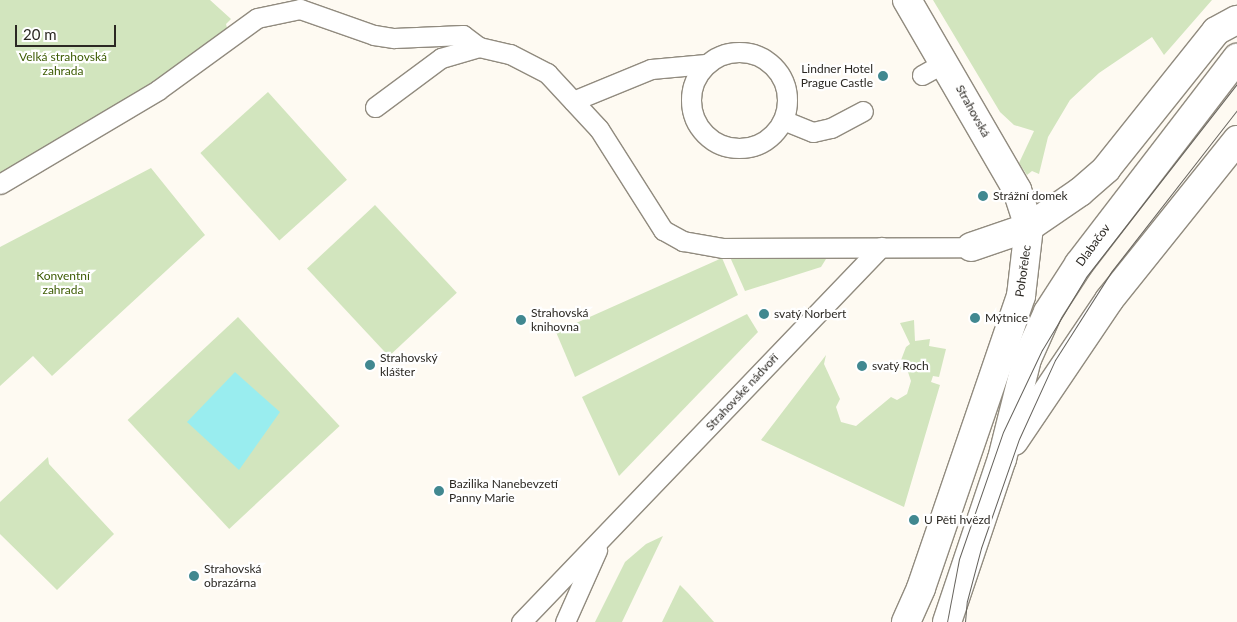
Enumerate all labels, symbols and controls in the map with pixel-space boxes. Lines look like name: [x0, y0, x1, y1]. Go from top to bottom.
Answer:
scale bar: [18, 15, 119, 47]
text: 20 m: [23, 25, 57, 43]
park label: Velká strahovská zahrada: [19, 50, 107, 78]
place label: Lindner Hotel Prague Castle: [801, 62, 873, 90]
marker: Lindner Hotel Prague Castle: [877, 70, 889, 82]
street label: Strahovská: [953, 82, 993, 140]
place label: Strážní domek: [993, 189, 1068, 203]
marker: Strážní domek: [977, 190, 989, 202]
street label: Dlabačov: [1073, 221, 1113, 269]
street label: Pohořelec: [1012, 244, 1034, 298]
park label: Konventní zahrada: [36, 269, 90, 297]
place label: Strahovská knihovna: [531, 306, 588, 334]
place label: svatý Norbert: [774, 307, 846, 321]
marker: svatý Norbert: [758, 308, 770, 320]
place label: Mýtnice: [985, 311, 1028, 325]
marker: Mýtnice: [969, 312, 981, 324]
marker: Strahovská knihovna: [515, 314, 527, 326]
place label: Strahovský klášter: [380, 351, 438, 379]
street label: Strahovské nádvoří: [703, 351, 781, 433]
marker: Strahovský klášter: [364, 359, 376, 371]
place label: svatý Roch: [872, 359, 929, 373]
marker: svatý Roch: [856, 360, 868, 372]
place label: Bazilika Nanebevzetí Panny Marie: [449, 477, 558, 505]
marker: Bazilika Nanebevzetí Panny Marie: [433, 485, 445, 497]
place label: U Pěti hvězd: [924, 513, 991, 527]
marker: U Pěti hvězd: [908, 514, 920, 526]
place label: Strahovská obrazárna: [204, 562, 261, 590]
marker: Strahovská obrazárna: [188, 570, 200, 582]

